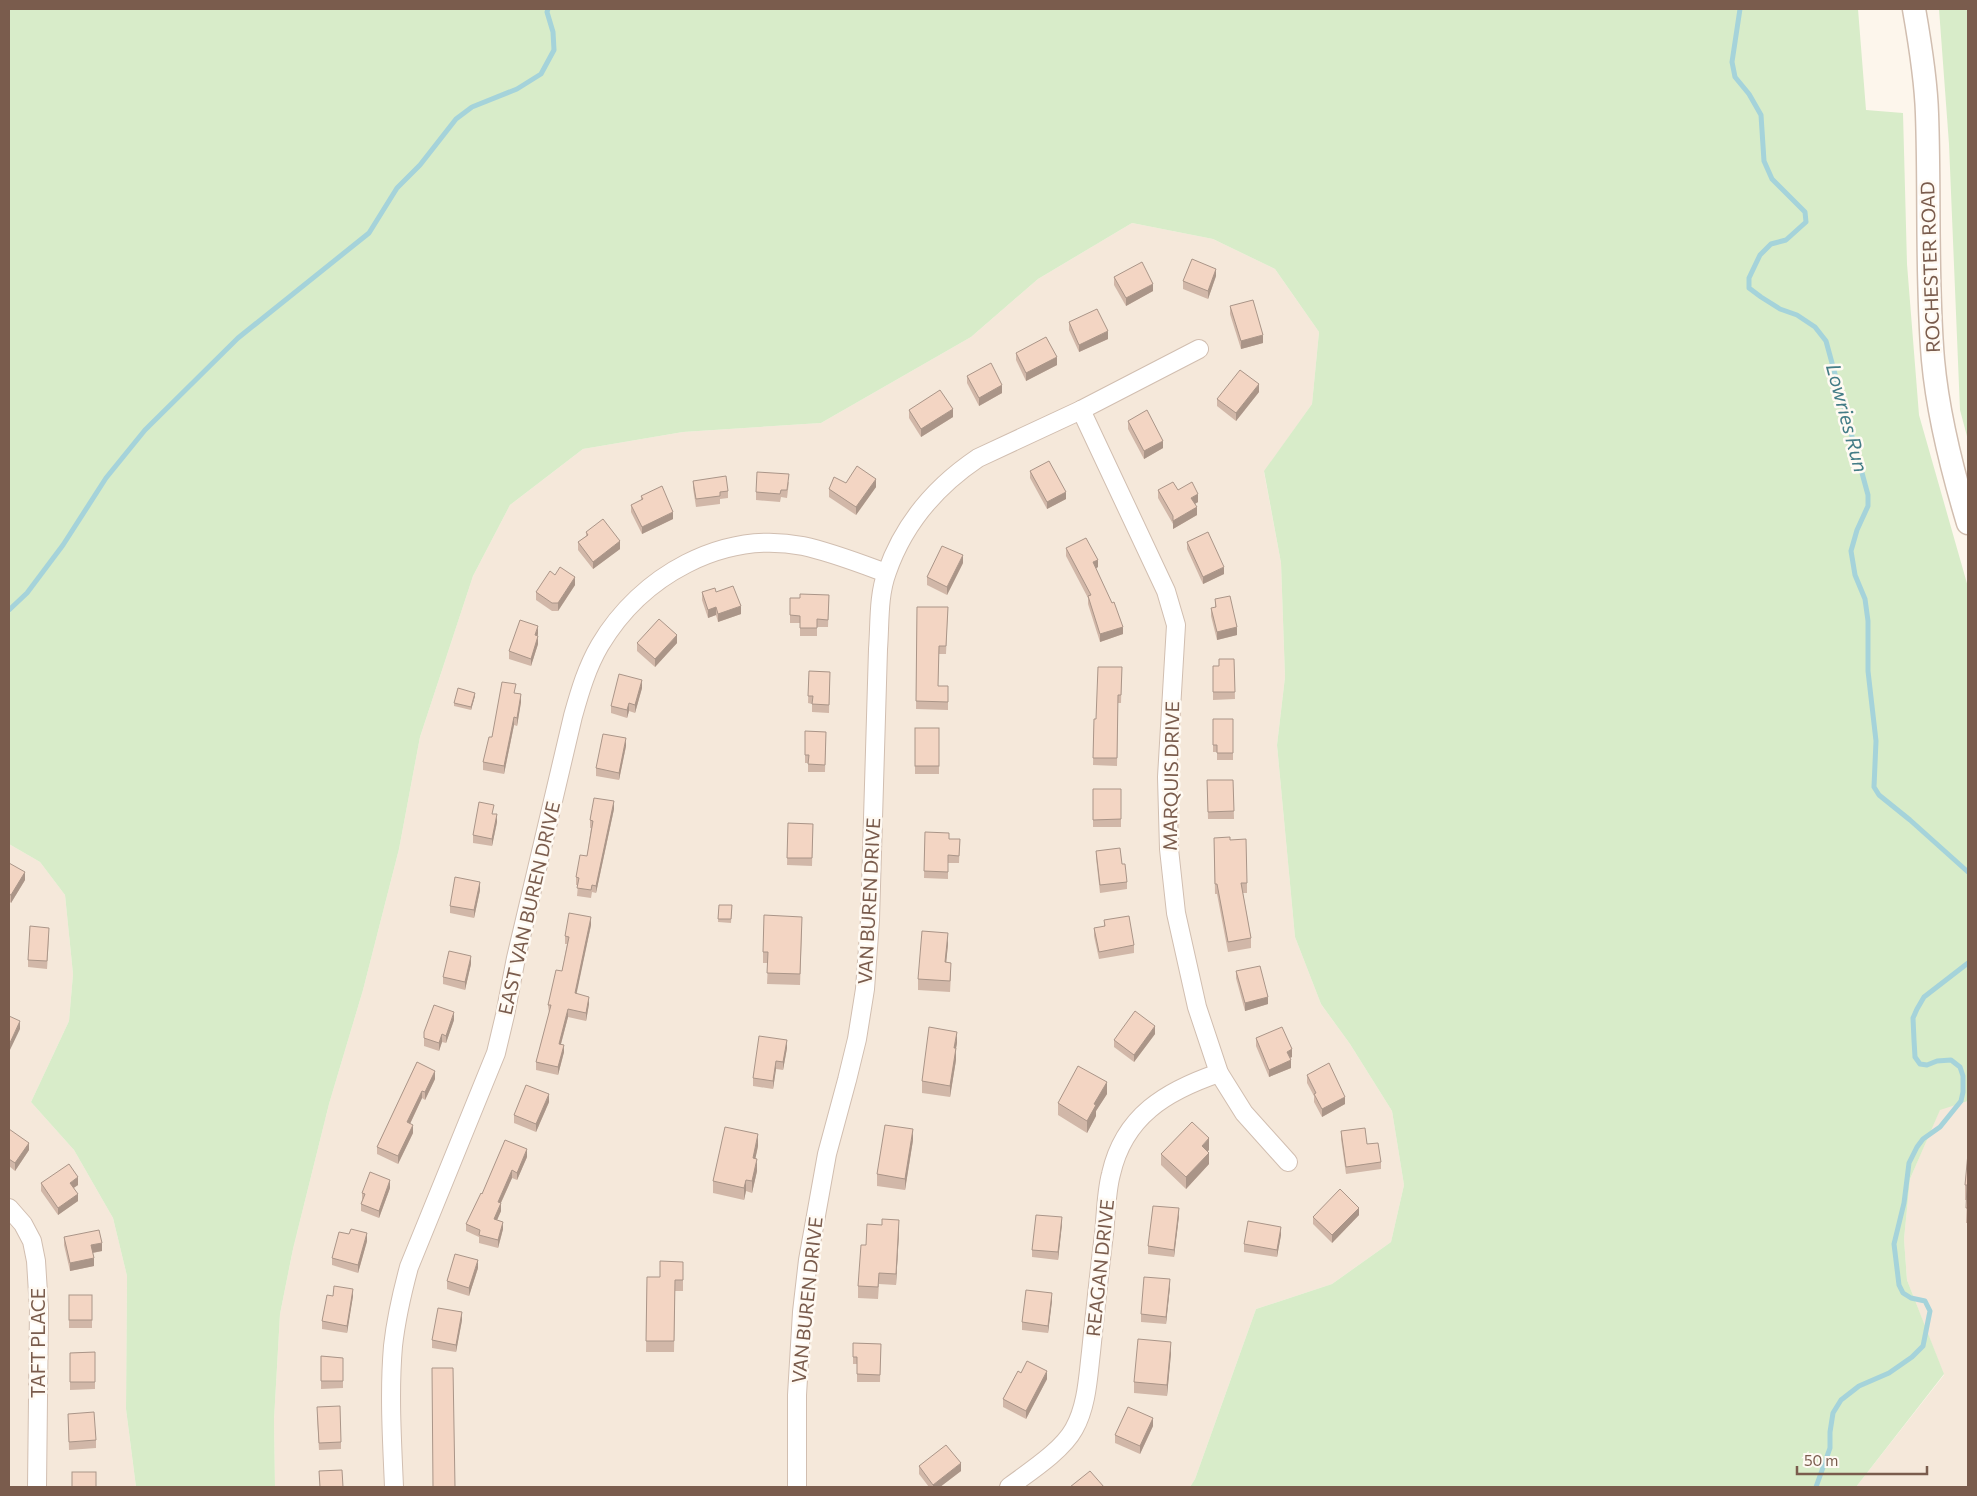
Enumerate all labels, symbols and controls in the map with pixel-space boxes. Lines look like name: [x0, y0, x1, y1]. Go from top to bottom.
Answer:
street label: ROCHESTER ROAD: [1915, 181, 1944, 353]
water label: Lowries Run: [1822, 361, 1874, 475]
street label: MARQUIS DRIVE: [1158, 701, 1183, 851]
street label: EAST VAN BUREN DRIVE: [493, 799, 564, 1017]
street label: VAN BUREN DRIVE: [853, 817, 884, 985]
street label: REAGAN DRIVE: [1081, 1198, 1118, 1338]
street label: VAN BUREN DRIVE: [786, 1216, 827, 1384]
street label: TAFT PLACE: [26, 1288, 49, 1398]
scale bar: [1797, 1444, 1927, 1476]
text: 50 m: [1804, 1451, 1838, 1469]

